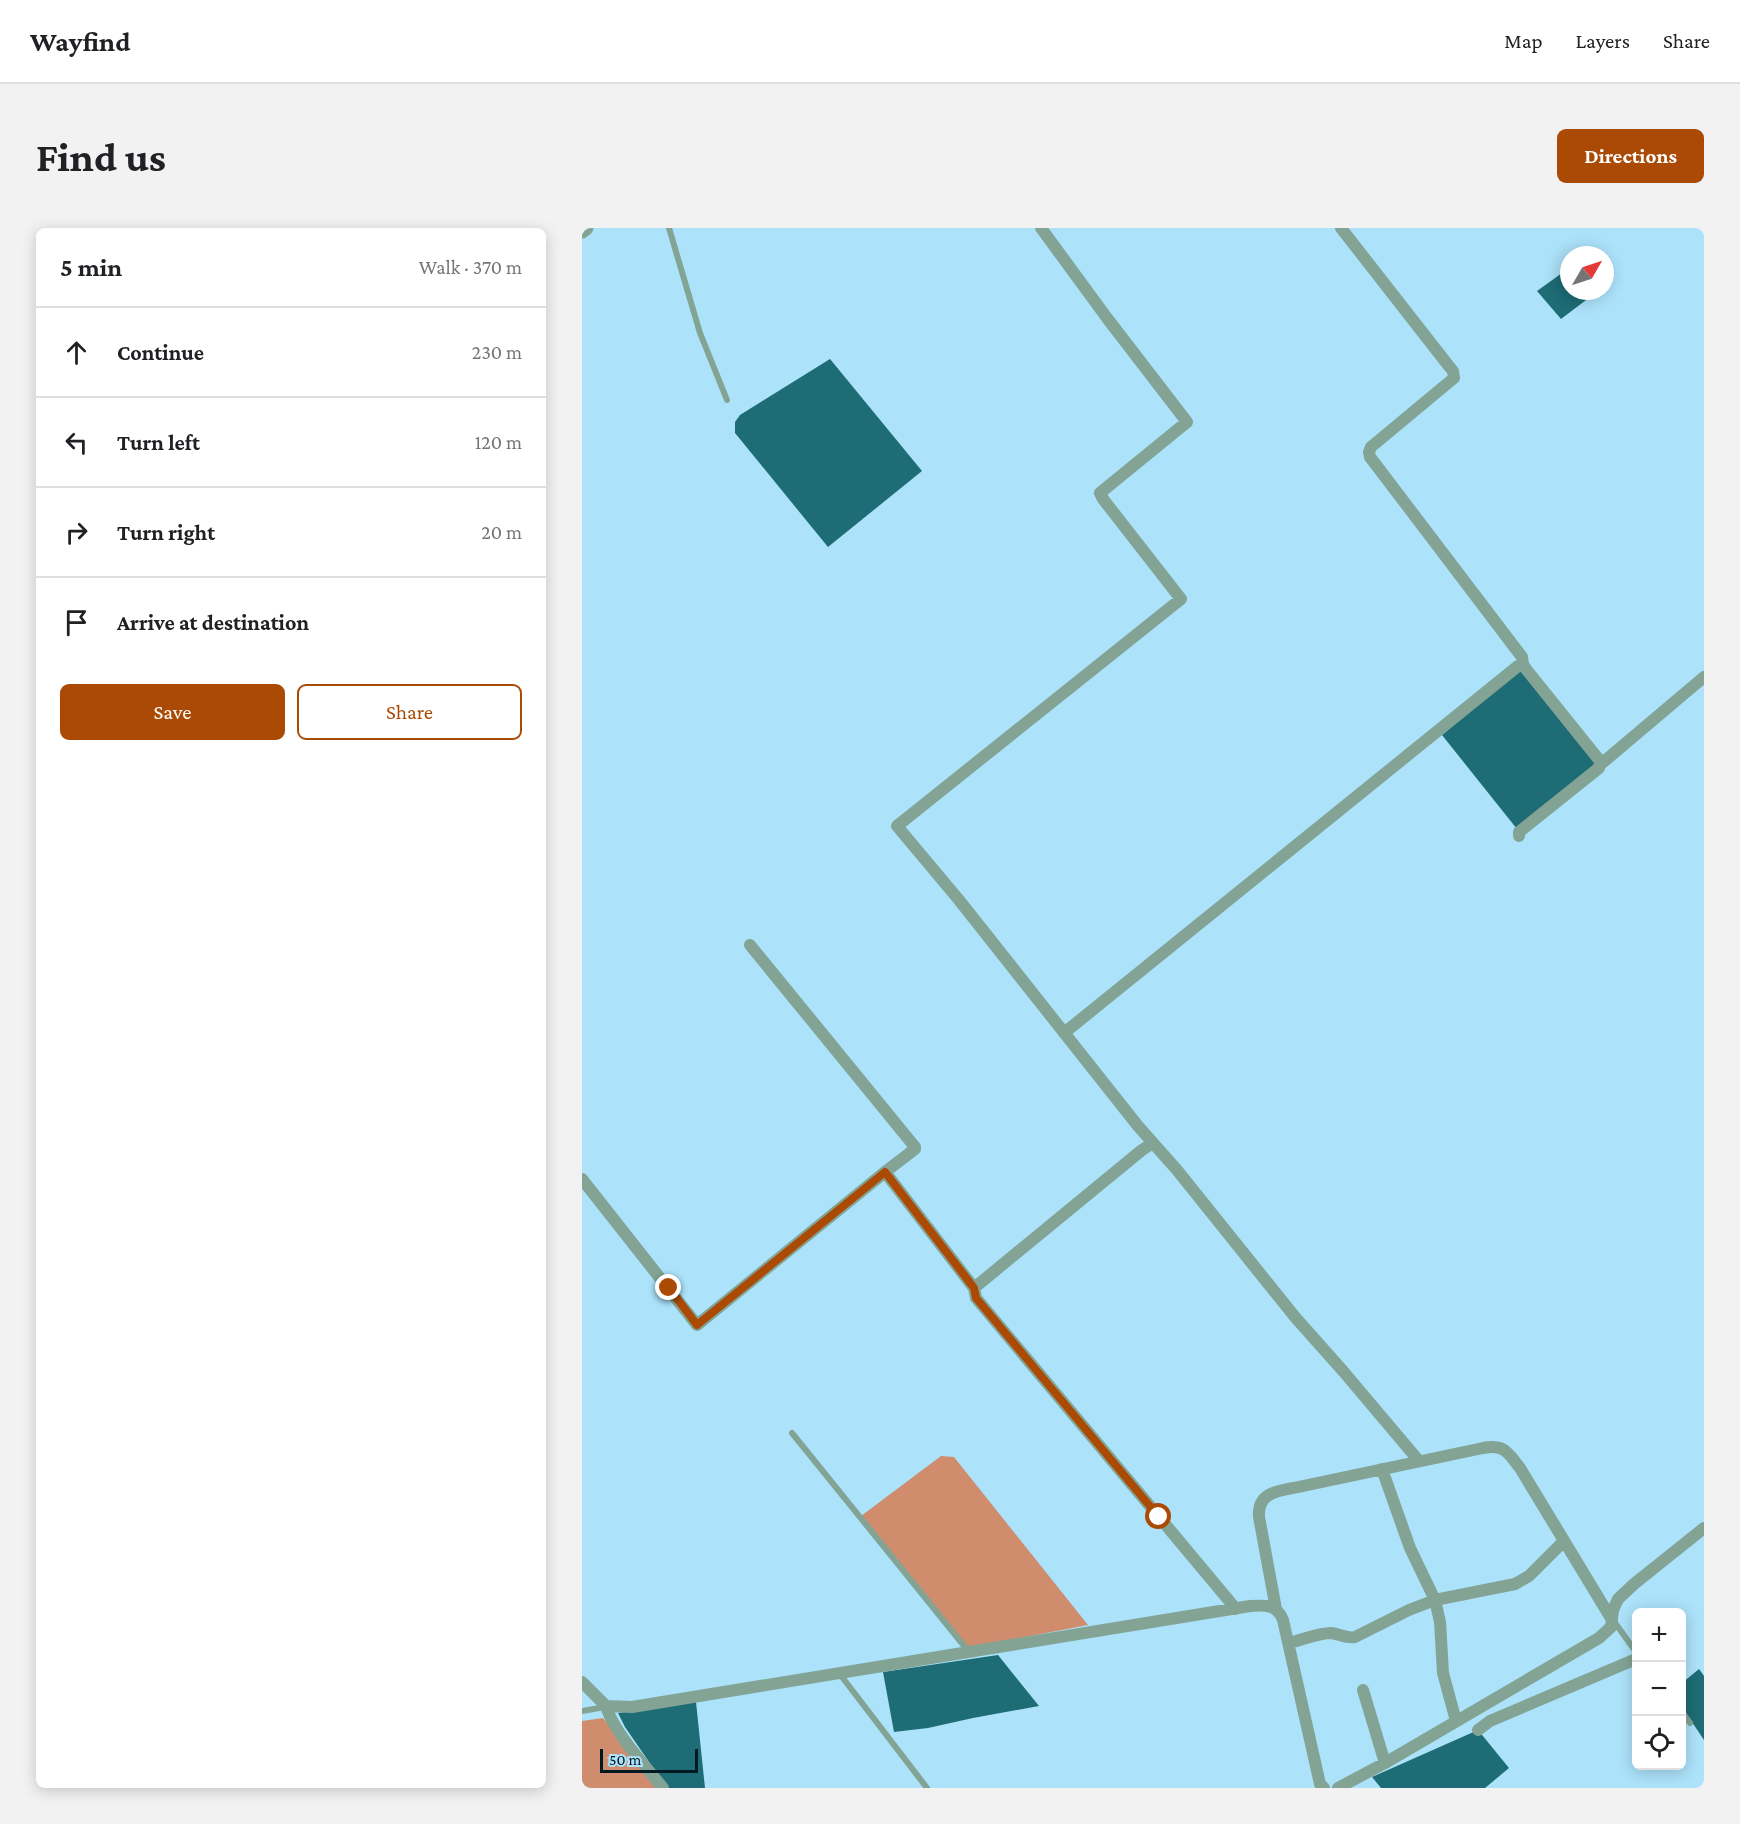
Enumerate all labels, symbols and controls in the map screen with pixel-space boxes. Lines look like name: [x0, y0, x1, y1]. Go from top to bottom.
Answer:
text: Wayfind: [30, 26, 131, 57]
text: Map: [1504, 29, 1543, 53]
text: Layers: [1576, 29, 1630, 53]
text: Share: [1663, 29, 1710, 53]
button: Directions: [1557, 129, 1704, 183]
text: Find us: [36, 133, 166, 180]
north arrow: [1560, 246, 1614, 300]
text: 5 min: [60, 253, 122, 282]
text: Walk · 370 m: [419, 256, 522, 278]
icon: ahead: [60, 336, 93, 369]
text: Continue: [117, 340, 204, 365]
text: 230 m: [472, 341, 522, 363]
icon: left: [60, 426, 93, 459]
text: Turn left: [117, 430, 200, 455]
text: 120 m: [475, 431, 522, 453]
icon: right: [60, 516, 93, 549]
text: Turn right: [117, 520, 215, 545]
text: 20 m: [481, 521, 522, 543]
icon: arrive: [60, 606, 93, 639]
text: Arrive at destination: [117, 610, 309, 635]
button: Save: [60, 684, 285, 740]
button: Share: [297, 684, 522, 740]
route end: [655, 1274, 681, 1300]
route start: [1145, 1503, 1171, 1529]
map controls: [1632, 1608, 1686, 1770]
button: +: [1632, 1608, 1686, 1662]
button: −: [1632, 1662, 1686, 1716]
button: locate: [1632, 1716, 1686, 1770]
scale bar: [600, 1746, 698, 1774]
text: 50 m: [609, 1751, 641, 1768]

